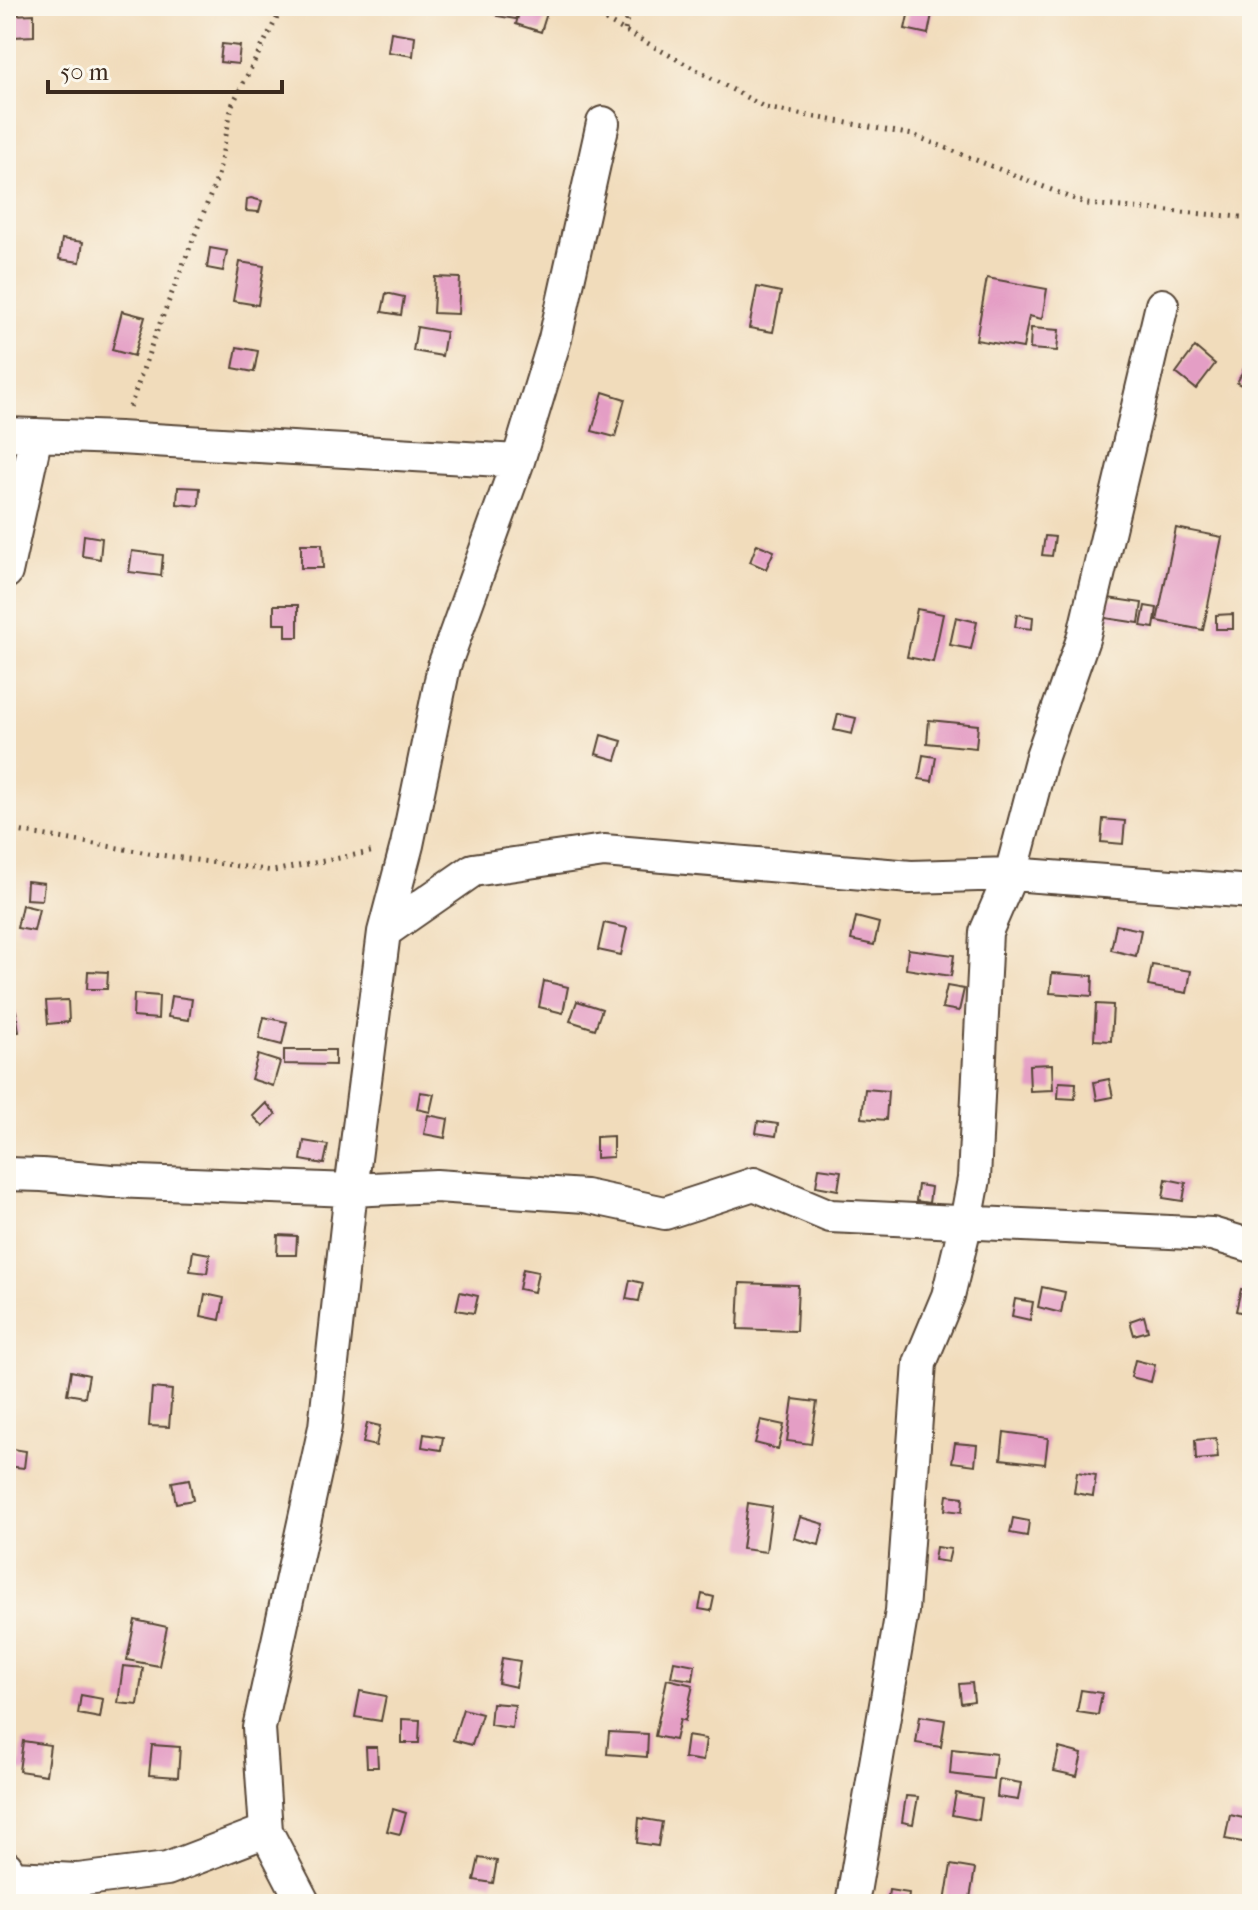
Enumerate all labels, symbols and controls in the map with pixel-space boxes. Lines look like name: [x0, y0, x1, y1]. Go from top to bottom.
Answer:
scale bar: [48, 44, 282, 94]
text: 50 m: [60, 58, 109, 86]

